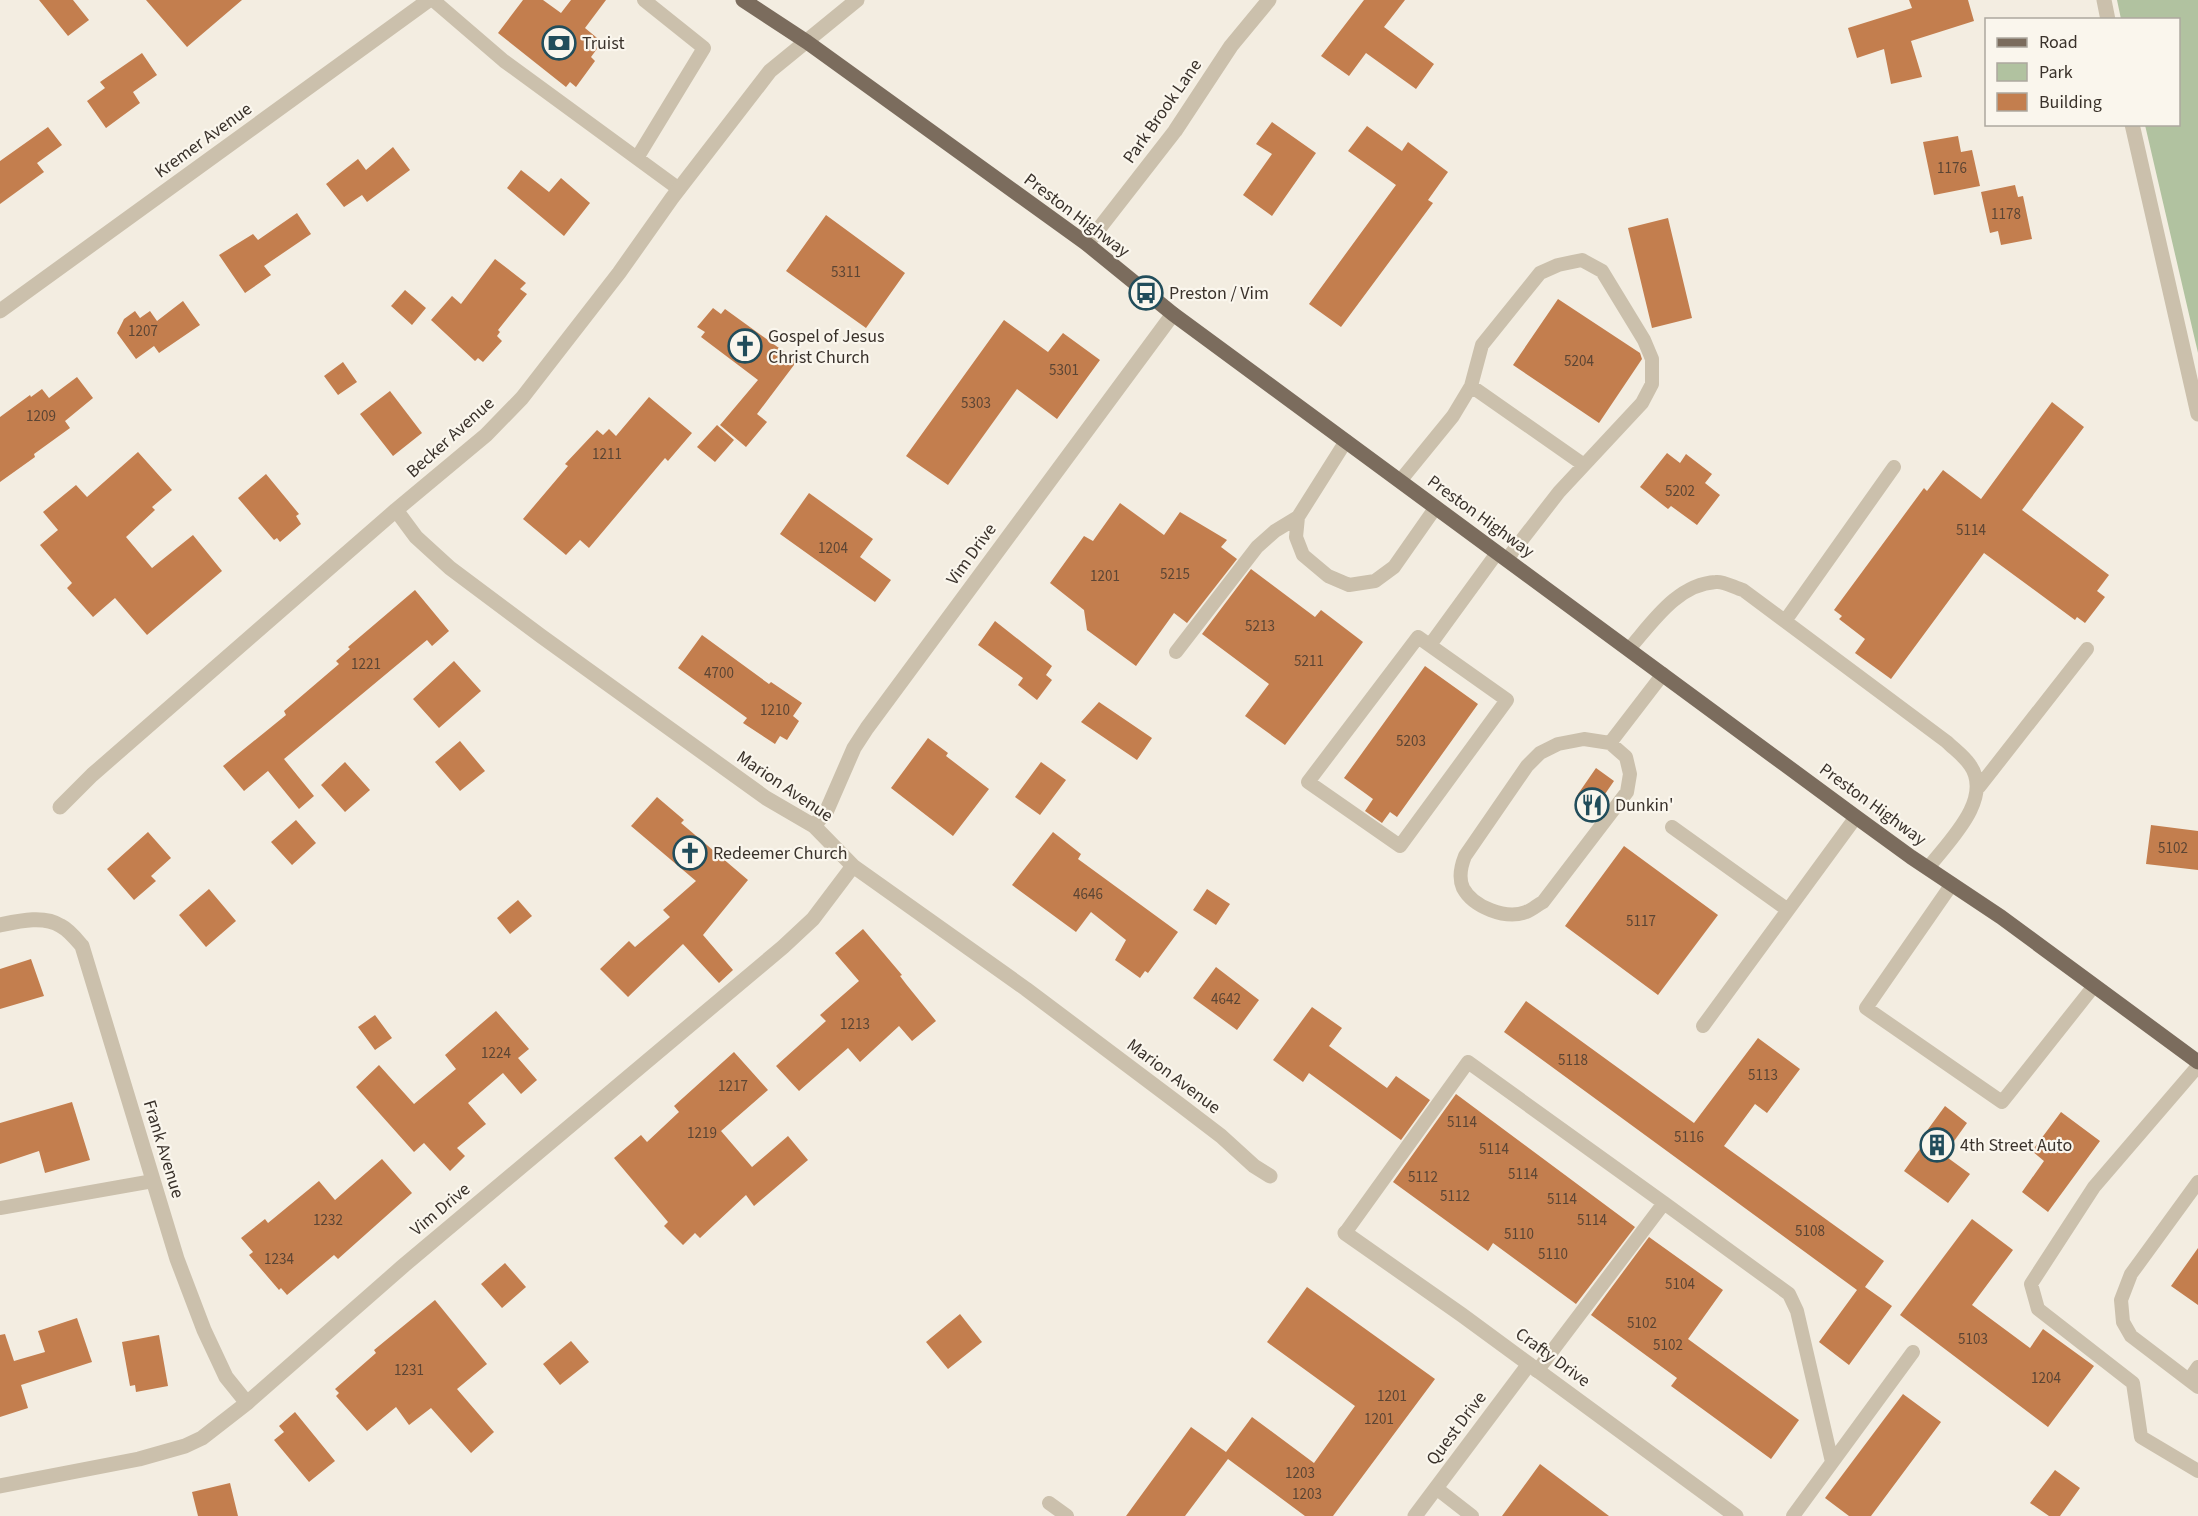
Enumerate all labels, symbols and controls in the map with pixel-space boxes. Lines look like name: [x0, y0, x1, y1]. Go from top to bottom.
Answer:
legend: [1985, 18, 2180, 126]
bank icon: Truist: [541, 25, 577, 61]
text: Road: [2039, 30, 2078, 55]
place label: Truist: [582, 31, 625, 56]
street label: Park Brook Lane: [1117, 54, 1208, 169]
text: Park: [2039, 60, 2073, 85]
text: Building: [2039, 90, 2102, 115]
street label: Kremer Avenue: [150, 97, 257, 184]
house number: 1176: [1937, 158, 1967, 179]
street label: Preston Highway: [1019, 167, 1135, 264]
house number: 1178: [1991, 204, 2021, 225]
house number: 5311: [831, 262, 861, 283]
bus stop icon: Preston / Vim: [1128, 275, 1164, 311]
place label: Preston / Vim: [1169, 281, 1269, 306]
house number: 1207: [128, 321, 158, 342]
place label: Gospel of Jesus Christ Church: [768, 324, 884, 370]
church icon: Gospel of Jesus Christ Church: [727, 328, 763, 364]
house number: 5204: [1564, 351, 1594, 372]
house number: 5301: [1049, 360, 1079, 381]
street label: Becker Avenue: [401, 391, 500, 484]
house number: 5303: [961, 393, 991, 414]
house number: 1209: [26, 406, 56, 427]
house number: 1211: [592, 444, 622, 465]
street label: Preston Highway: [1422, 469, 1540, 564]
house number: 5202: [1665, 481, 1695, 502]
street label: Vim Drive: [940, 518, 1002, 590]
house number: 5114: [1956, 520, 1986, 541]
house number: 1204: [818, 538, 848, 559]
house number: 5215: [1160, 564, 1190, 585]
house number: 1201: [1090, 566, 1120, 587]
house number: 5213: [1245, 616, 1275, 637]
house number: 5211: [1294, 651, 1324, 672]
house number: 1221: [351, 654, 381, 675]
house number: 4700: [704, 663, 734, 684]
house number: 1210: [760, 700, 790, 721]
house number: 5203: [1396, 731, 1426, 752]
street label: Marion Avenue: [732, 745, 838, 828]
street label: Preston Highway: [1814, 757, 1932, 852]
restaurant icon: Dunkin': [1574, 787, 1610, 823]
place label: Dunkin': [1615, 793, 1673, 818]
church icon: Redeemer Church: [672, 835, 708, 871]
house number: 5102: [2158, 838, 2188, 859]
place label: Redeemer Church: [713, 841, 847, 866]
house number: 4646: [1073, 884, 1103, 905]
house number: 5117: [1626, 911, 1656, 932]
house number: 4642: [1211, 989, 1241, 1010]
house number: 1213: [840, 1014, 870, 1035]
street label: Marion Avenue: [1122, 1033, 1226, 1120]
house number: 1224: [481, 1043, 511, 1064]
house number: 5118: [1558, 1050, 1588, 1071]
house number: 5113: [1748, 1065, 1778, 1086]
house number: 1217: [718, 1076, 748, 1097]
street label: Frank Avenue: [137, 1097, 190, 1201]
house number: 5114: [1447, 1112, 1477, 1133]
house number: 1219: [687, 1123, 717, 1144]
house number: 5116: [1674, 1127, 1704, 1148]
building icon: 4th Street Auto: [1919, 1127, 1955, 1163]
place label: 4th Street Auto: [1960, 1133, 2072, 1158]
house number: 5114: [1479, 1139, 1509, 1160]
house number: 5114: [1508, 1164, 1538, 1185]
house number: 5112: [1408, 1167, 1438, 1188]
street label: Vim Drive: [405, 1177, 476, 1242]
house number: 5112: [1440, 1186, 1470, 1207]
house number: 5114: [1547, 1189, 1577, 1210]
house number: 1232: [313, 1210, 343, 1231]
house number: 5114: [1577, 1210, 1607, 1231]
house number: 5108: [1795, 1221, 1825, 1242]
house number: 5110: [1504, 1224, 1534, 1245]
house number: 5110: [1538, 1244, 1568, 1265]
house number: 1234: [264, 1249, 294, 1270]
house number: 5104: [1665, 1274, 1695, 1295]
house number: 5102: [1627, 1313, 1657, 1334]
street label: Crafty Drive: [1510, 1322, 1595, 1393]
house number: 5103: [1958, 1329, 1988, 1350]
house number: 5102: [1653, 1335, 1683, 1356]
house number: 1231: [394, 1360, 424, 1381]
house number: 1204: [2031, 1368, 2061, 1389]
house number: 1201: [1377, 1386, 1407, 1407]
street label: Quest Drive: [1420, 1386, 1492, 1470]
house number: 1201: [1364, 1409, 1394, 1430]
house number: 1203: [1285, 1463, 1315, 1484]
house number: 1203: [1292, 1484, 1322, 1505]

